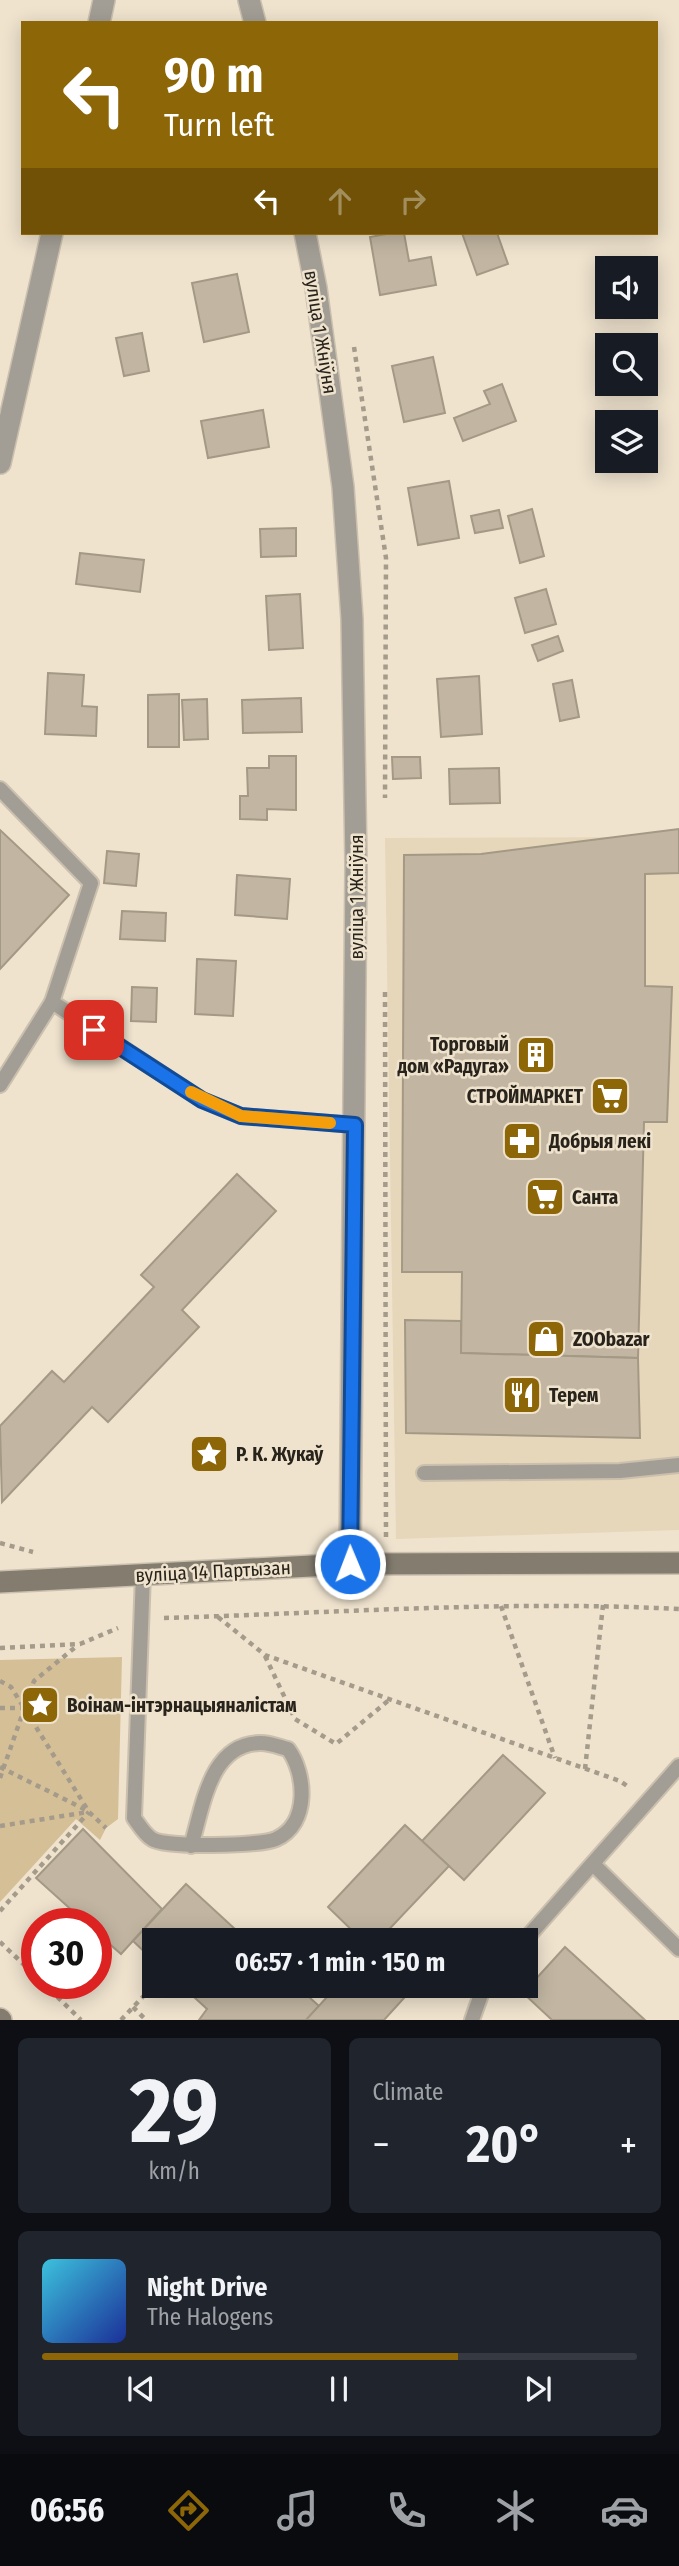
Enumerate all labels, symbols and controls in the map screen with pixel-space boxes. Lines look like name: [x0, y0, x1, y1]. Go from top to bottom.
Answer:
text: 90 m: [164, 46, 264, 105]
icon: left: [49, 49, 140, 140]
text: Turn left: [164, 106, 274, 144]
icon: left: [248, 182, 286, 220]
icon: ahead: [321, 182, 359, 220]
icon: right: [394, 182, 432, 220]
map controls: [595, 256, 658, 473]
button: sound: [595, 256, 658, 319]
street label: вуліца 1 Жніўня: [299, 269, 342, 396]
button: search: [595, 333, 658, 396]
button: layers: [595, 410, 658, 473]
street label: вуліца 1 Жніўня: [345, 835, 368, 959]
pin: [64, 1000, 124, 1060]
icon: arrive: [75, 1011, 113, 1049]
place label: Торговый дом «Радуга»: [397, 1033, 509, 1078]
building icon: Торговый дом «Радуга»: [515, 1034, 557, 1076]
supermarket icon: СТРОЙМАРКЕТ: [589, 1075, 631, 1117]
place label: СТРОЙМАРКЕТ: [467, 1084, 584, 1108]
pharmacy icon: Добрыя лекі: [501, 1120, 543, 1162]
place label: Добрыя лекі: [548, 1130, 651, 1153]
supermarket icon: Санта: [524, 1176, 566, 1218]
place label: Санта: [572, 1186, 618, 1209]
shop icon: ZOObazar: [525, 1318, 567, 1360]
place label: ZOObazar: [573, 1328, 651, 1351]
restaurant icon: Терем: [501, 1374, 543, 1416]
place label: Терем: [549, 1384, 599, 1407]
place icon: Р. К. Жукаў: [188, 1433, 230, 1475]
place label: Р. К. Жукаў: [236, 1443, 324, 1466]
position arrow: [313, 1527, 387, 1601]
street label: вуліца 14 Партызан: [135, 1556, 291, 1587]
place icon: Воінам-інтэрнацыяналістам: [19, 1684, 61, 1726]
place label: Воінам-інтэрнацыяналістам: [67, 1694, 297, 1717]
speed limit sign: 30: [21, 1908, 112, 1999]
text: 06:57 · 1 min · 150 m: [235, 1947, 445, 1978]
text: 29: [130, 2057, 219, 2166]
text: Climate: [373, 2078, 443, 2106]
text: 20°: [466, 2113, 543, 2176]
text: −: [373, 2122, 390, 2168]
text: +: [620, 2122, 637, 2168]
text: km/h: [149, 2157, 200, 2185]
text: Night Drive: [147, 2272, 267, 2303]
text: The Halogens: [147, 2303, 273, 2331]
icon: previous: [122, 2370, 160, 2408]
icon: pause: [320, 2370, 358, 2408]
icon: next: [519, 2370, 557, 2408]
icon: directions: [164, 2486, 213, 2535]
icon: music: [273, 2486, 322, 2535]
icon: phone: [382, 2486, 431, 2535]
icon: climate: [491, 2486, 540, 2535]
icon: car: [600, 2486, 649, 2535]
text: 06:56: [30, 2491, 104, 2529]

